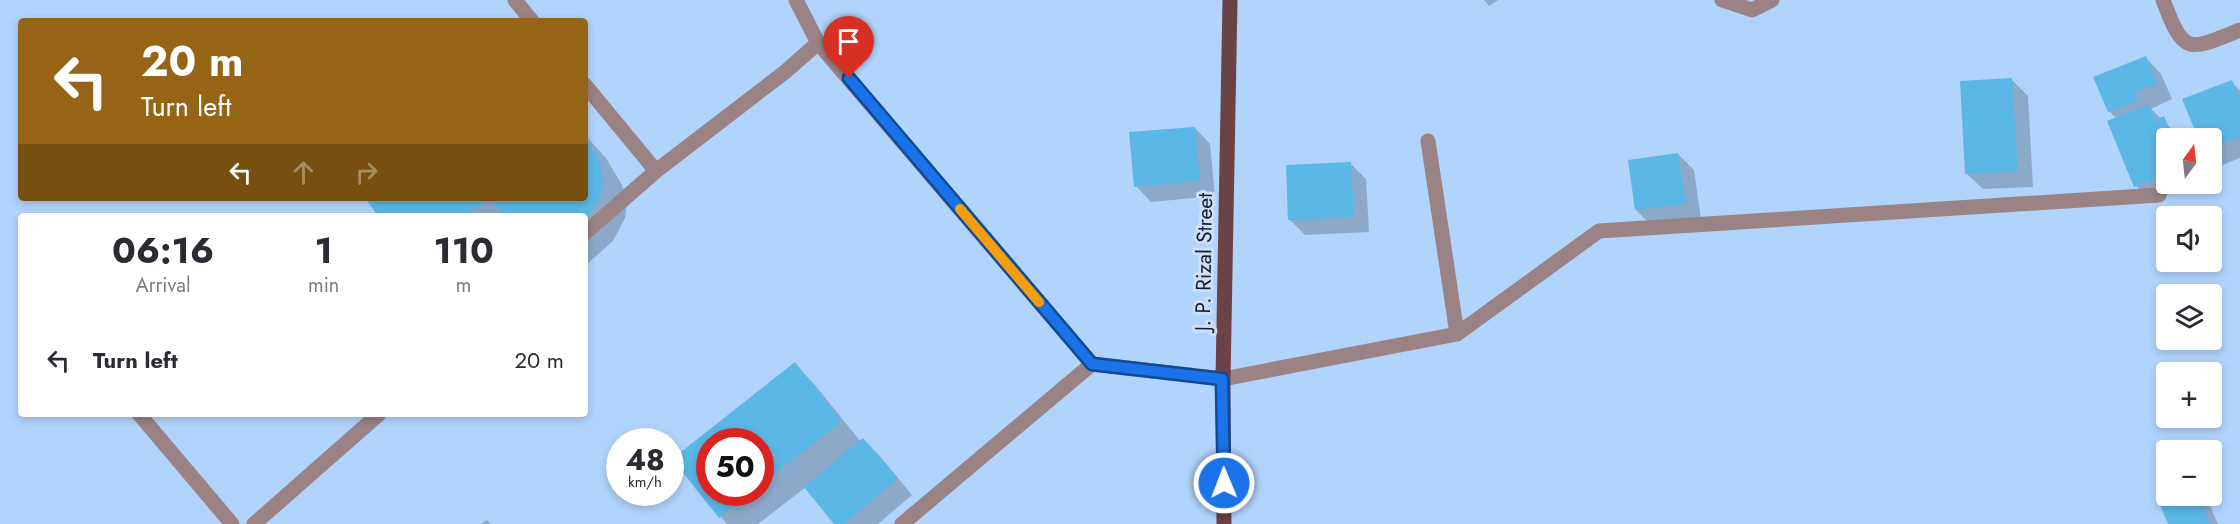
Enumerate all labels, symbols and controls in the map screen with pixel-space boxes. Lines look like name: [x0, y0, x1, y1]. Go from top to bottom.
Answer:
pin: [823, 16, 874, 78]
icon: arrive: [832, 25, 865, 58]
text: 20 m: [141, 31, 243, 92]
icon: left: [42, 42, 120, 120]
text: Turn left: [141, 87, 231, 126]
north arrow: [2156, 128, 2222, 194]
map controls: [2156, 128, 2222, 506]
icon: left: [224, 156, 257, 189]
icon: ahead: [287, 156, 320, 189]
icon: right: [350, 156, 383, 189]
street label: J. P. Rizal Street: [1188, 192, 1220, 335]
button: sound: [2156, 206, 2222, 272]
text: 06:16: [112, 224, 214, 276]
text: 1: [315, 224, 333, 276]
text: 110: [433, 224, 494, 276]
text: Arrival: [135, 271, 191, 300]
text: min: [308, 271, 339, 300]
text: m: [456, 271, 471, 300]
button: layers: [2156, 284, 2222, 350]
icon: left: [42, 344, 75, 377]
text: Turn left: [93, 344, 178, 376]
text: 20 m: [515, 344, 564, 376]
button: +: [2156, 362, 2222, 428]
speed limit sign: 50: [696, 428, 774, 506]
text: 48: [625, 438, 665, 481]
button: −: [2156, 440, 2222, 506]
position arrow: [1192, 451, 1256, 515]
text: km/h: [628, 471, 662, 493]

